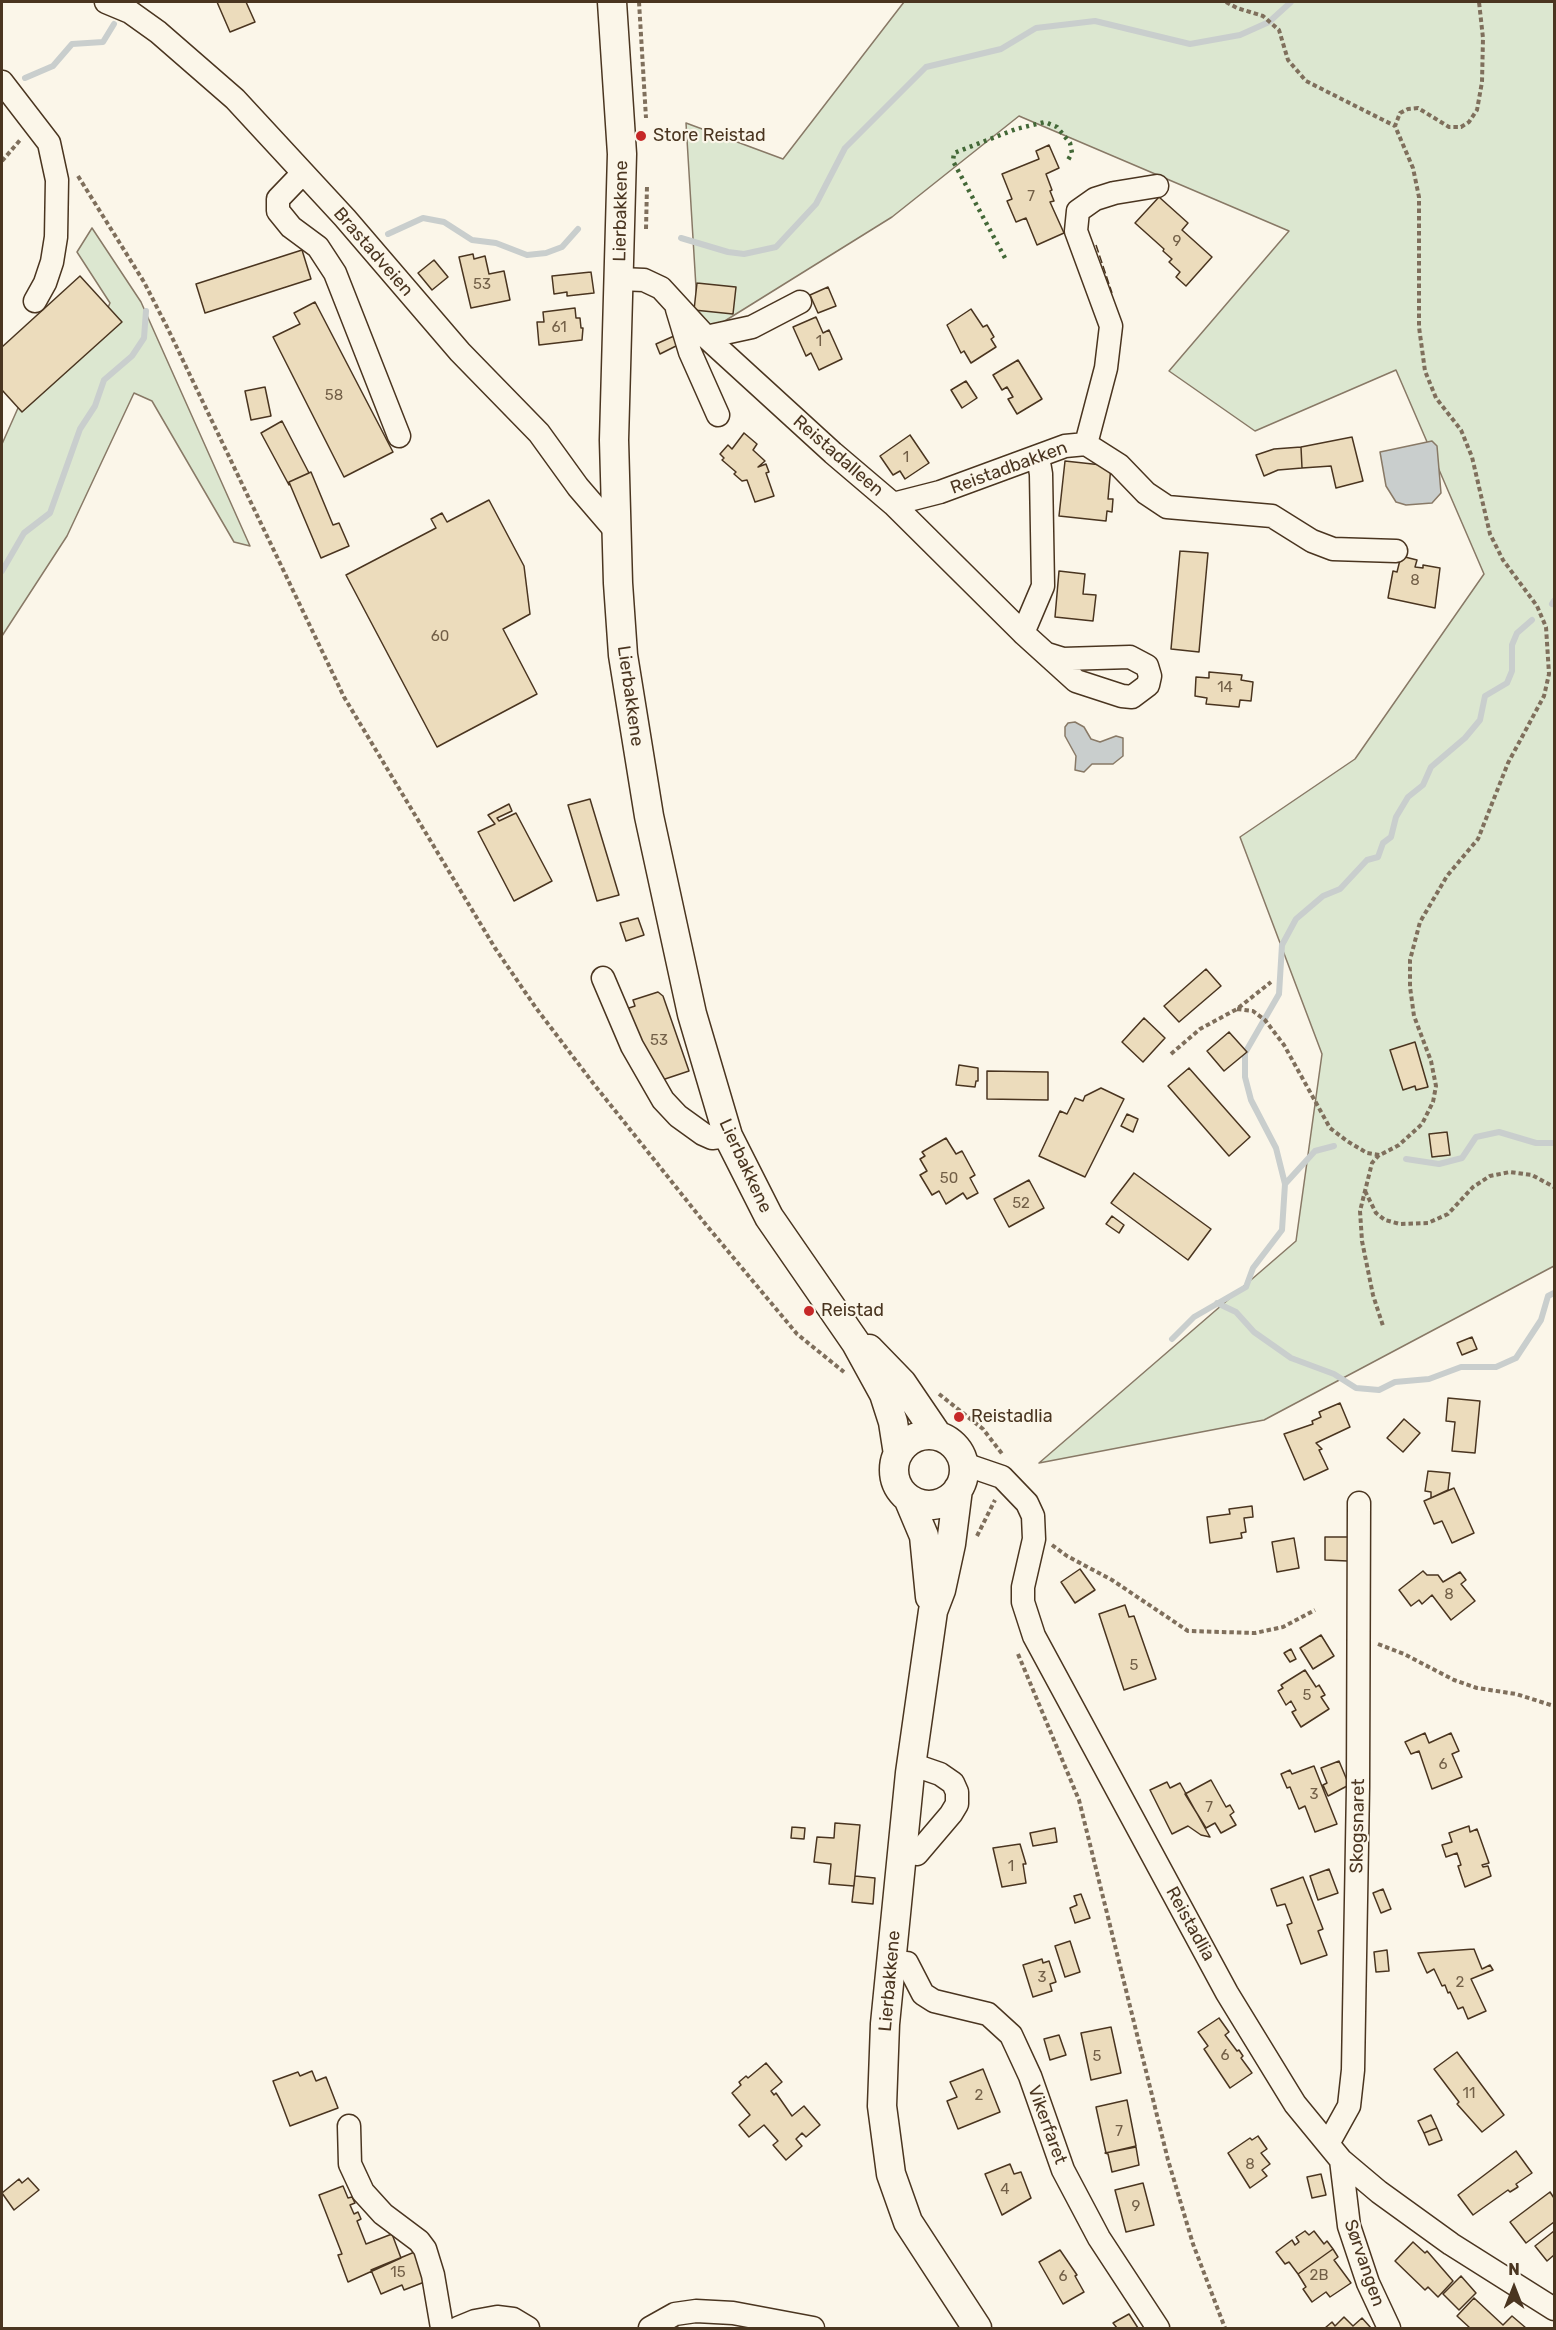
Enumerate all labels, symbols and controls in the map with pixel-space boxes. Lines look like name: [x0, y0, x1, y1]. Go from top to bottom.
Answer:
place label: Store Reistad: [653, 125, 766, 147]
marker: Store Reistad: [634, 129, 648, 143]
street label: Lierbakkene: [609, 160, 633, 262]
house number: 7: [1027, 188, 1035, 206]
street label: Brastadveien: [329, 203, 417, 301]
house number: 9: [1173, 233, 1181, 251]
house number: 53: [473, 276, 491, 294]
house number: 61: [551, 319, 567, 337]
house number: 1: [816, 333, 822, 351]
house number: 58: [325, 387, 343, 405]
street label: Reistadalleen: [788, 411, 888, 501]
street label: Reistadbakken: [948, 437, 1070, 499]
house number: 1: [903, 449, 909, 467]
house number: 8: [1410, 572, 1420, 590]
house number: 60: [431, 628, 449, 646]
street label: Lierbakkene: [612, 644, 648, 748]
house number: 14: [1217, 679, 1233, 697]
house number: 53: [650, 1032, 668, 1050]
street label: Lierbakkene: [714, 1116, 776, 1216]
house number: 50: [940, 1170, 958, 1188]
house number: 52: [1012, 1195, 1030, 1213]
place label: Reistad: [821, 1300, 884, 1322]
marker: Reistad: [802, 1304, 816, 1318]
place label: Reistadlia: [971, 1406, 1053, 1428]
marker: Reistadlia: [952, 1410, 966, 1424]
house number: 8: [1444, 1586, 1454, 1604]
house number: 5: [1130, 1657, 1138, 1675]
house number: 5: [1303, 1687, 1311, 1705]
house number: 6: [1438, 1756, 1448, 1774]
street label: Skogsnaret: [1346, 1778, 1370, 1874]
house number: 3: [1309, 1786, 1319, 1804]
house number: 7: [1205, 1799, 1213, 1817]
house number: 1: [1008, 1858, 1014, 1876]
street label: Reistadlia: [1161, 1883, 1219, 1965]
street label: Lierbakkene: [875, 1930, 905, 2032]
house number: 3: [1037, 1969, 1047, 1987]
house number: 2: [1456, 1974, 1464, 1992]
house number: 6: [1220, 2047, 1230, 2065]
house number: 5: [1093, 2048, 1101, 2066]
street label: Vikerfaret: [1023, 2083, 1071, 2167]
house number: 11: [1463, 2085, 1475, 2103]
house number: 2: [975, 2087, 983, 2105]
house number: 7: [1115, 2123, 1123, 2141]
house number: 8: [1245, 2156, 1255, 2174]
house number: 4: [1000, 2181, 1010, 2199]
house number: 9: [1132, 2198, 1140, 2216]
street label: Sørvangen: [1339, 2217, 1389, 2309]
north arrow: [1484, 2258, 1544, 2318]
text: N: [1508, 2260, 1520, 2279]
house number: 15: [390, 2264, 406, 2282]
house number: 2B: [1310, 2267, 1328, 2285]
house number: 6: [1058, 2268, 1068, 2286]

